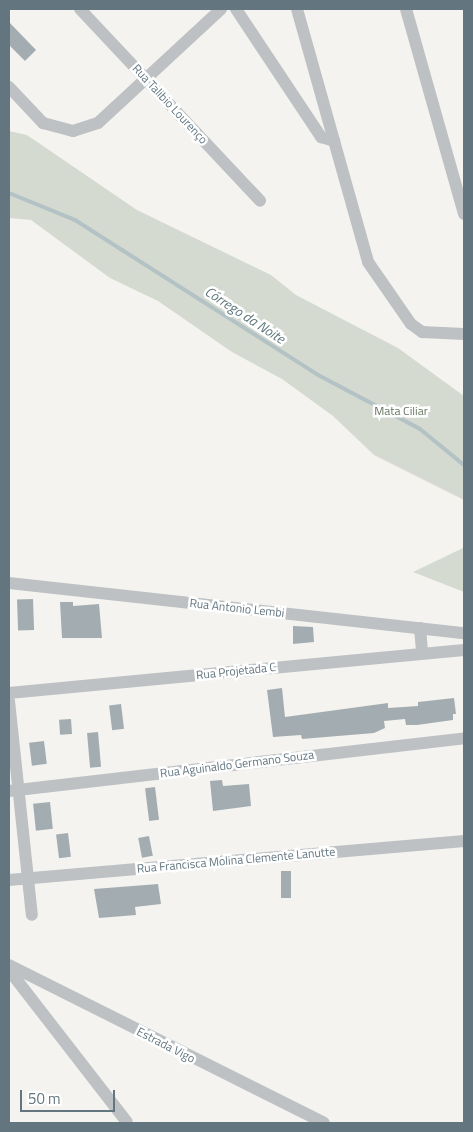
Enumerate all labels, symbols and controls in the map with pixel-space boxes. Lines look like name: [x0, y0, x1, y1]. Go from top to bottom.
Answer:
street label: Rua Talibio Lourenço: [129, 61, 211, 147]
water label: Córrego da Noite: [202, 283, 288, 347]
park label: Mata Ciliar: [374, 404, 428, 418]
street label: Rua Antonio Lembi: [189, 596, 285, 620]
street label: Rua Projetada C: [195, 660, 277, 682]
street label: Rua Aguinaldo Germano Souza: [159, 747, 315, 781]
street label: Rua Francisca Molina Clemente Lanutte: [136, 844, 336, 876]
street label: Estrada Vigo: [134, 1024, 198, 1066]
scale bar: [22, 1080, 118, 1112]
text: 50 m: [28, 1087, 61, 1110]

